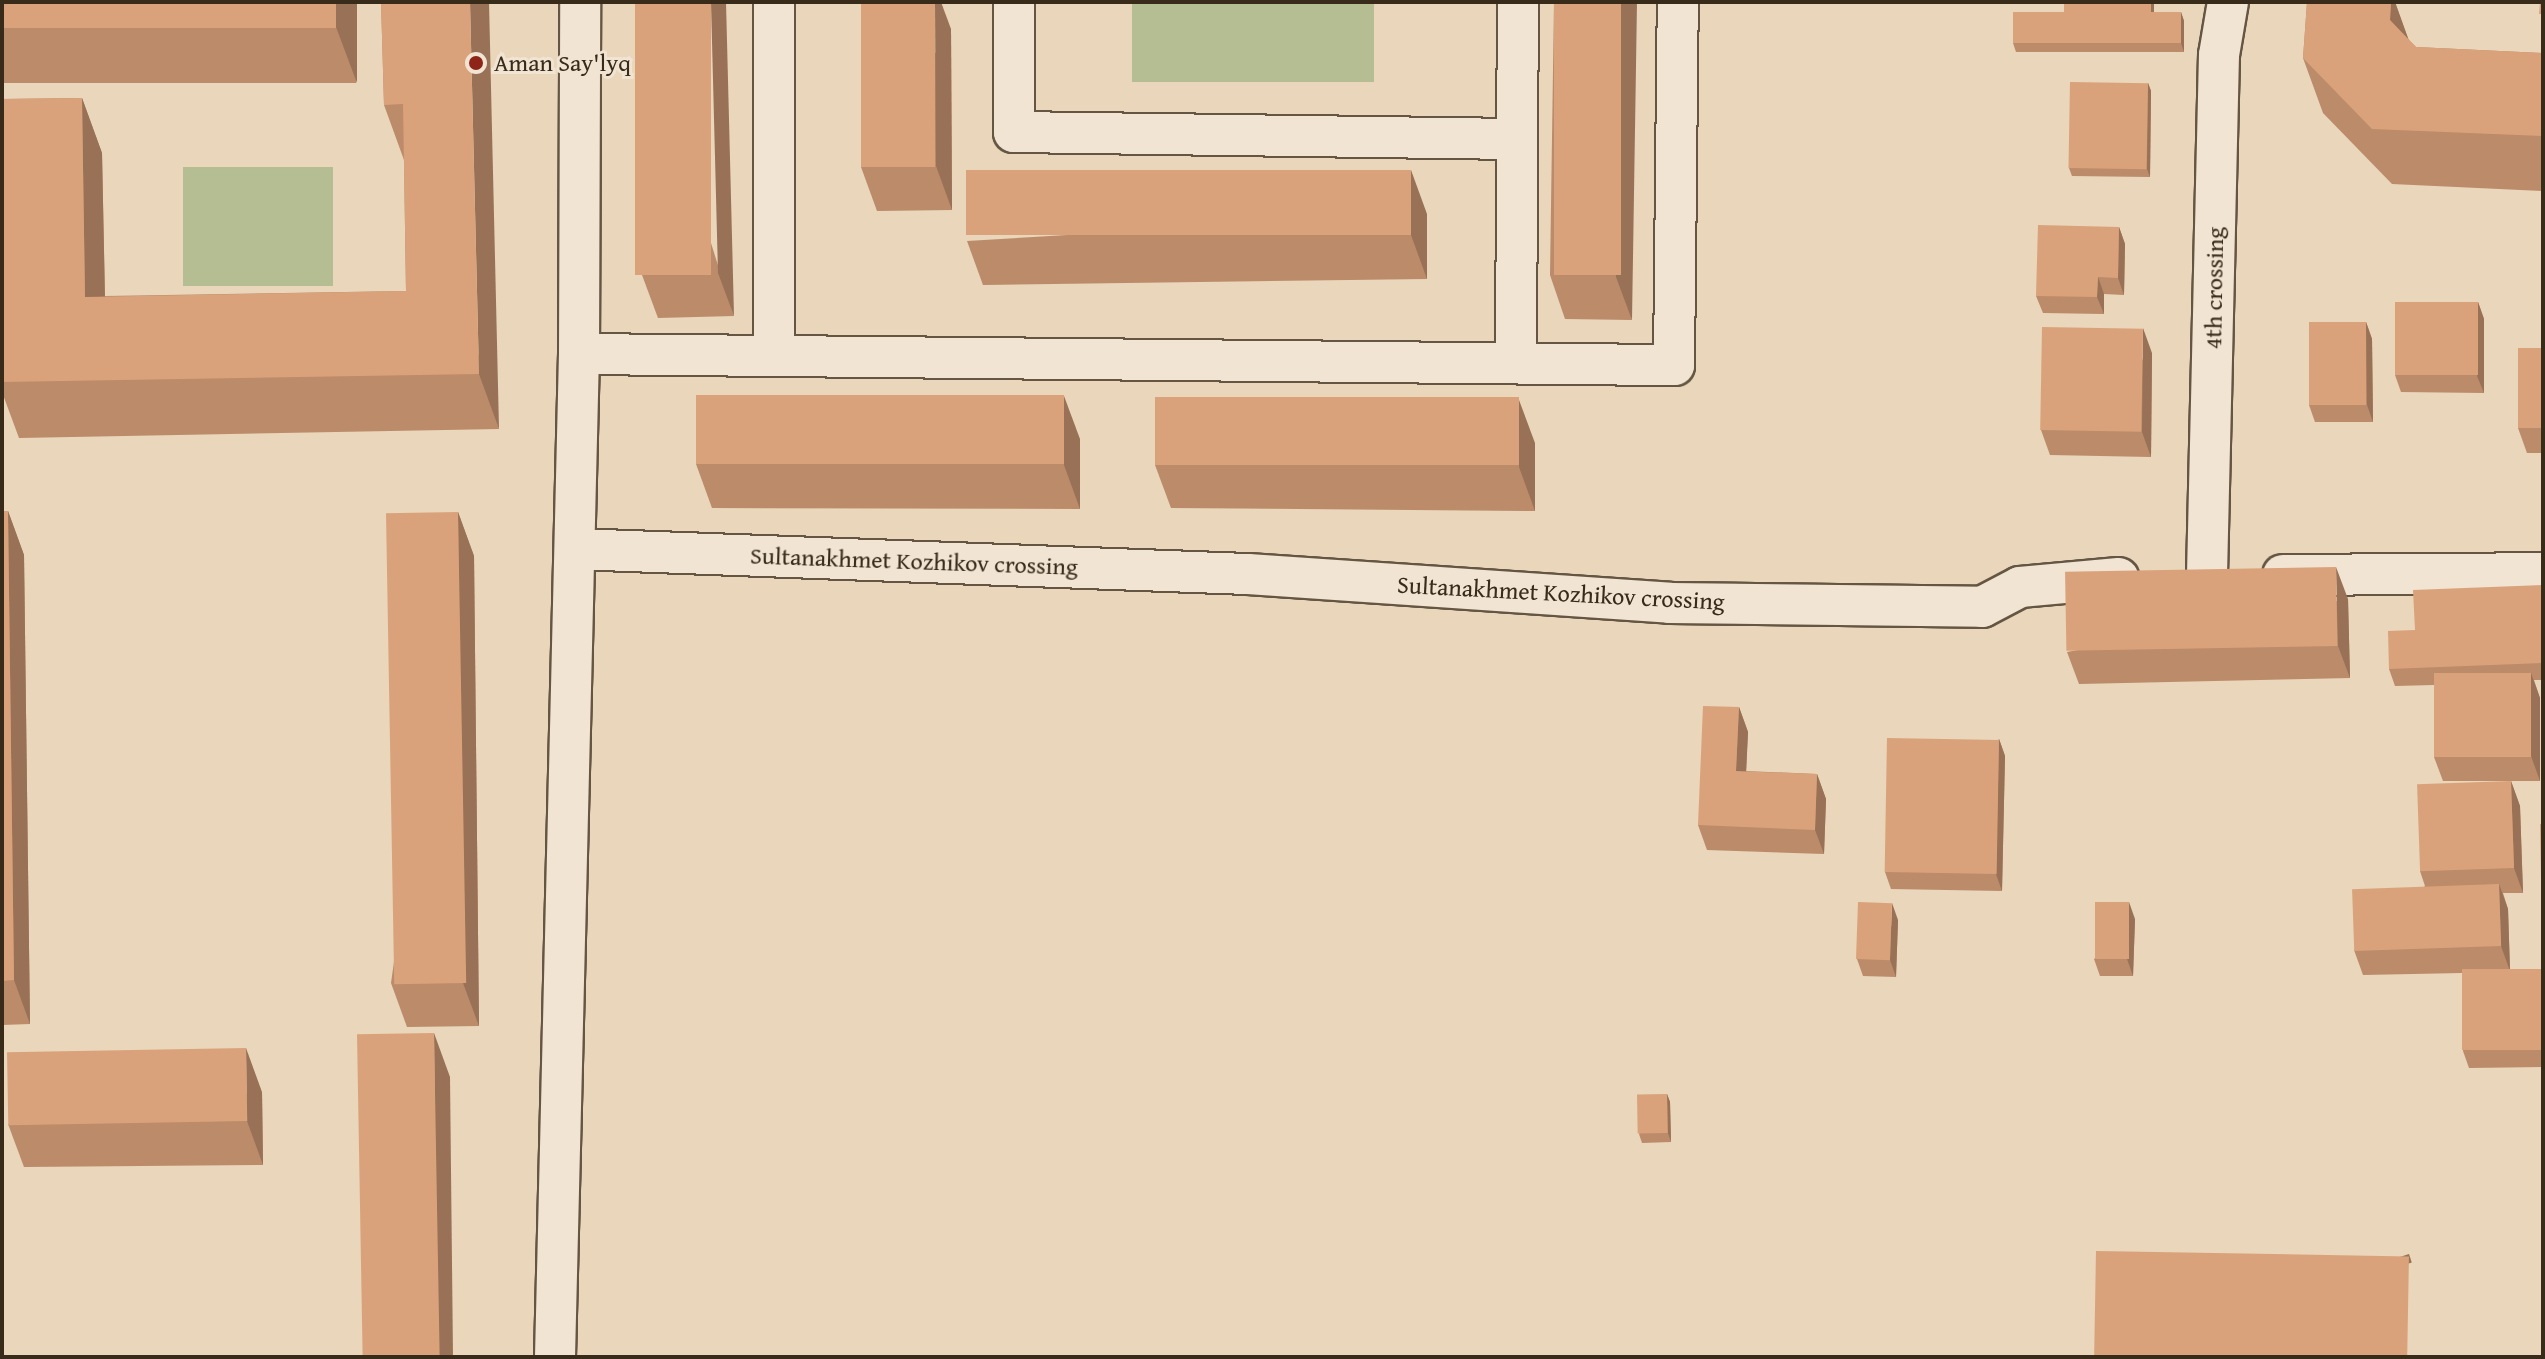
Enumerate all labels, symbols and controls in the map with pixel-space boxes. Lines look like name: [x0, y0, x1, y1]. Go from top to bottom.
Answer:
place label: Aman Say'lyq: [494, 49, 631, 77]
marker: Aman Say'lyq: [465, 52, 487, 74]
street label: 4th crossing: [2199, 227, 2229, 349]
street label: Sultanakhmet Kozhikov crossing: [750, 541, 1078, 581]
street label: Sultanakhmet Kozhikov crossing: [1397, 570, 1725, 616]

